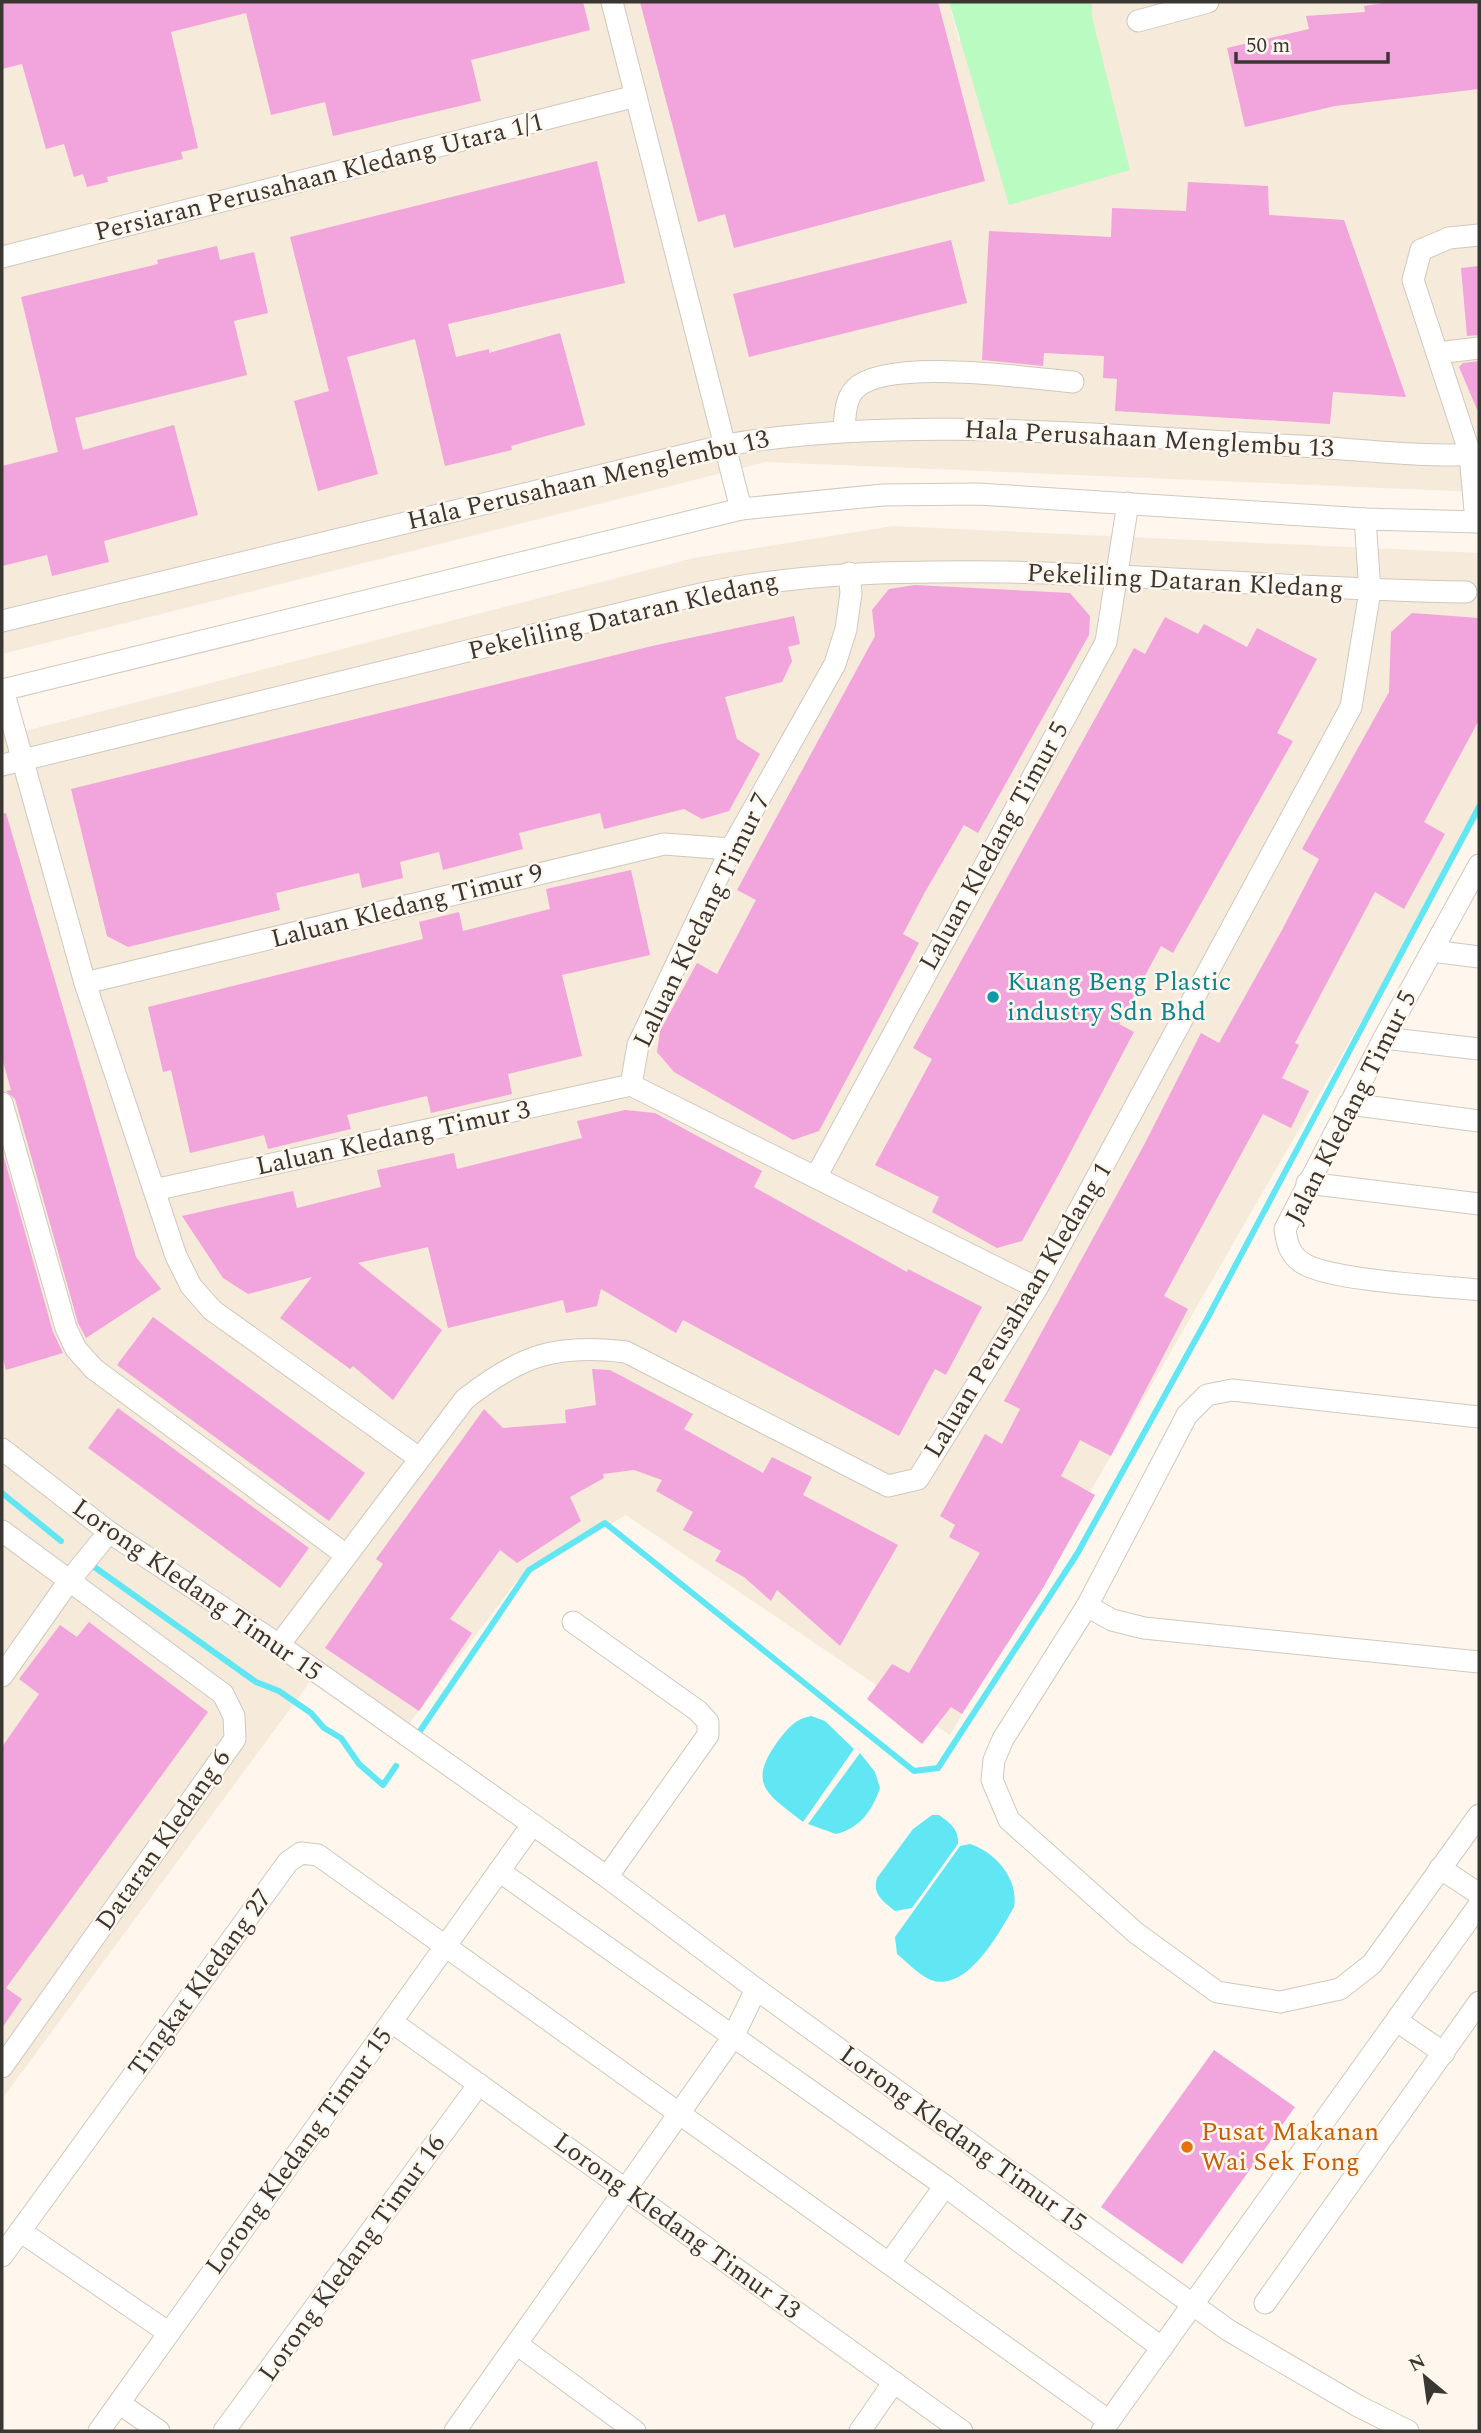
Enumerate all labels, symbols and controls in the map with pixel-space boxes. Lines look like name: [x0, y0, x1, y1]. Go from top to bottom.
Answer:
scale bar: [1236, 21, 1388, 65]
text: 50 m: [1246, 30, 1290, 62]
street label: Persiaran Perusahaan Kledang Utara 1/1: [90, 102, 548, 252]
street label: Hala Perusahaan Menglembu 13: [963, 409, 1335, 469]
street label: Hala Perusahaan Menglembu 13: [403, 419, 773, 541]
street label: Pekeliling Dataran Kledang: [1026, 553, 1344, 609]
street label: Pekeliling Dataran Kledang: [464, 561, 782, 671]
street label: Laluan Kledang Timur 5: [909, 714, 1079, 978]
street label: Laluan Kledang Timur 7: [623, 786, 781, 1054]
street label: Laluan Kledang Timur 9: [267, 853, 547, 959]
place label: Kuang Beng Plastic industry Sdn Bhd: [1007, 962, 1231, 1032]
street label: Jalan Kledang Timur 5: [1275, 983, 1427, 1231]
marker: Kuang Beng Plastic industry Sdn Bhd: [985, 989, 1001, 1005]
street label: Laluan Kledang Timur 3: [252, 1089, 534, 1187]
street label: Laluan Perusahaan Kledang 1: [913, 1154, 1123, 1466]
street label: Lorong Kledang Timur 15: [64, 1488, 330, 1692]
street label: Dataran Kledang 6: [85, 1741, 241, 1939]
street label: Tingkat Kledang 27: [118, 1880, 282, 2086]
street label: Lorong Kledang Timur 15: [195, 2019, 403, 2283]
street label: Lorong Kledang Timur 15: [831, 2035, 1095, 2243]
place label: Pusat Makanan Wai Sek Fong: [1201, 2112, 1379, 2182]
street label: Lorong Kledang Timur 13: [545, 2122, 809, 2330]
street label: Lorong Kledang Timur 16: [248, 2126, 456, 2390]
marker: Pusat Makanan Wai Sek Fong: [1179, 2139, 1195, 2155]
north arrow: [1390, 2342, 1460, 2412]
text: N: [1404, 2347, 1431, 2380]

